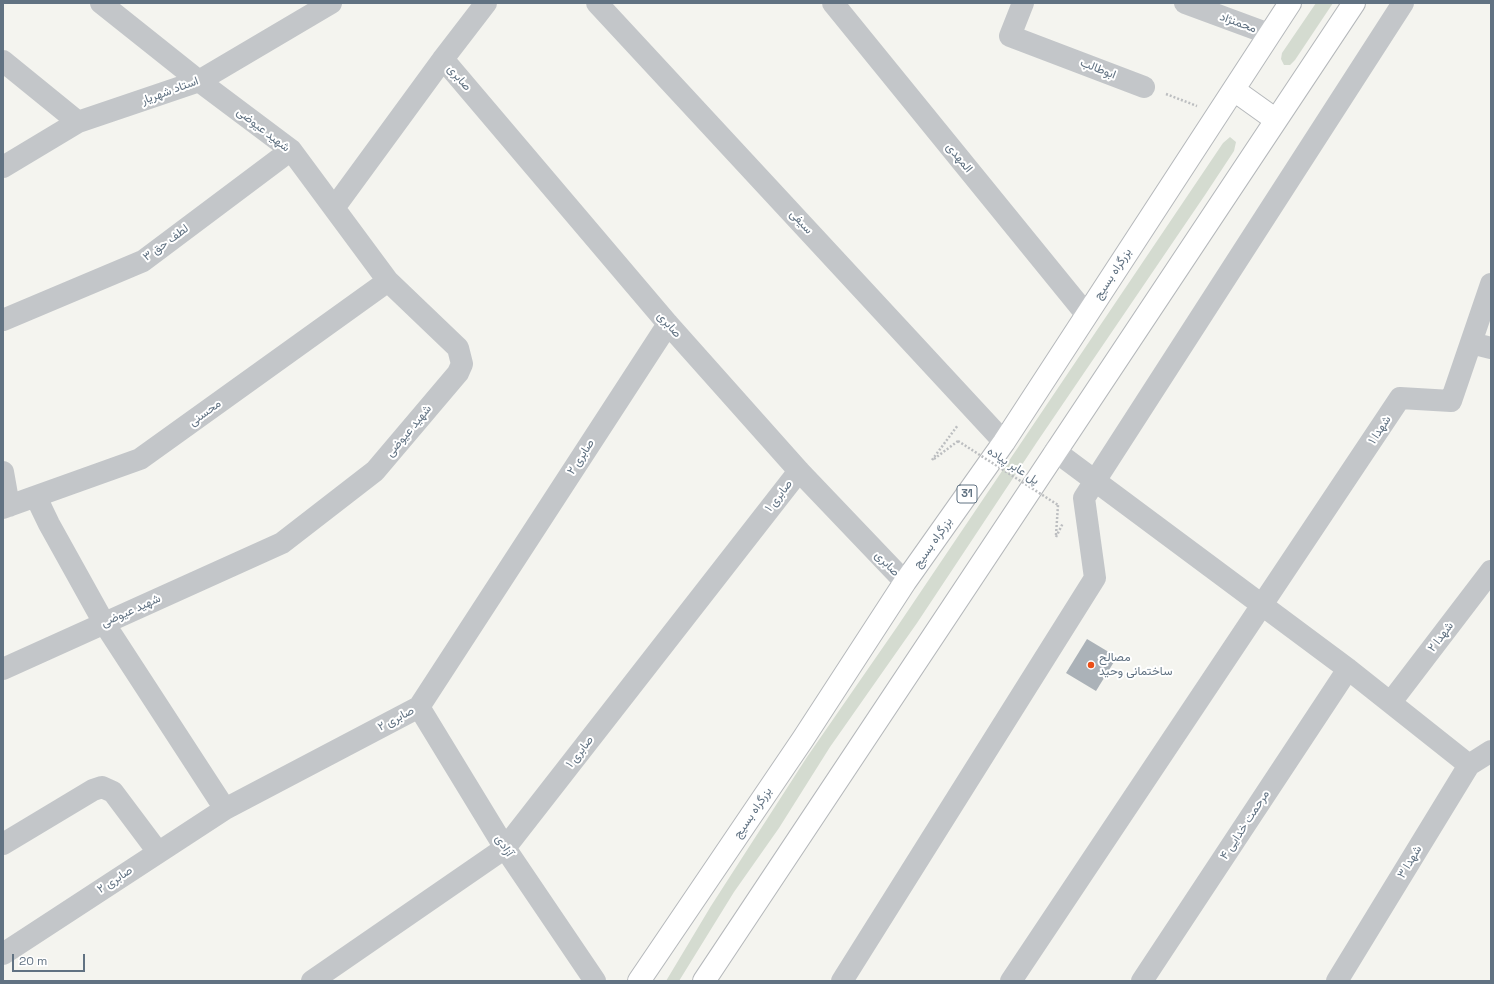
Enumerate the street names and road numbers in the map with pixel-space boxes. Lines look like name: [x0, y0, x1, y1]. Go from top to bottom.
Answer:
street label: محمنژاد: [1218, 10, 1258, 36]
street label: ابوطالب: [1078, 56, 1118, 82]
street label: صابری: [444, 62, 474, 94]
street label: استاد شهریار: [139, 74, 201, 108]
street label: شهید عیوضی: [233, 105, 293, 155]
street label: المهدی: [943, 140, 975, 176]
street label: سیفی: [786, 207, 816, 237]
street label: لطف حق ۳: [140, 222, 192, 264]
street label: بزرگراه بسیج: [1091, 246, 1135, 302]
street label: صابری: [654, 309, 684, 341]
street label: محسنی: [186, 396, 224, 430]
street label: شهید عیوضی: [383, 402, 435, 460]
street label: شهدا ۱: [1365, 413, 1395, 447]
street label: صابری ۲: [564, 437, 598, 477]
street label: پل عابر پیاده: [984, 444, 1042, 488]
street label: صابری ۱: [762, 477, 796, 515]
road number: 31: [957, 485, 977, 503]
street label: بزرگراه بسیج: [910, 515, 956, 571]
street label: صابری: [871, 548, 903, 580]
street label: شهید عیوضی: [99, 591, 163, 631]
street label: شهدا ۲: [1425, 619, 1457, 655]
street label: صابری ۲: [375, 703, 417, 735]
street label: صابری ۱: [563, 733, 597, 771]
street label: بزرگراه بسیج: [731, 785, 775, 841]
street label: مرحمت خدایی ۴: [1217, 788, 1273, 862]
street label: آزادی: [492, 832, 516, 860]
street label: شهدا ۳: [1395, 843, 1425, 881]
street label: صابری ۲: [95, 863, 135, 897]

